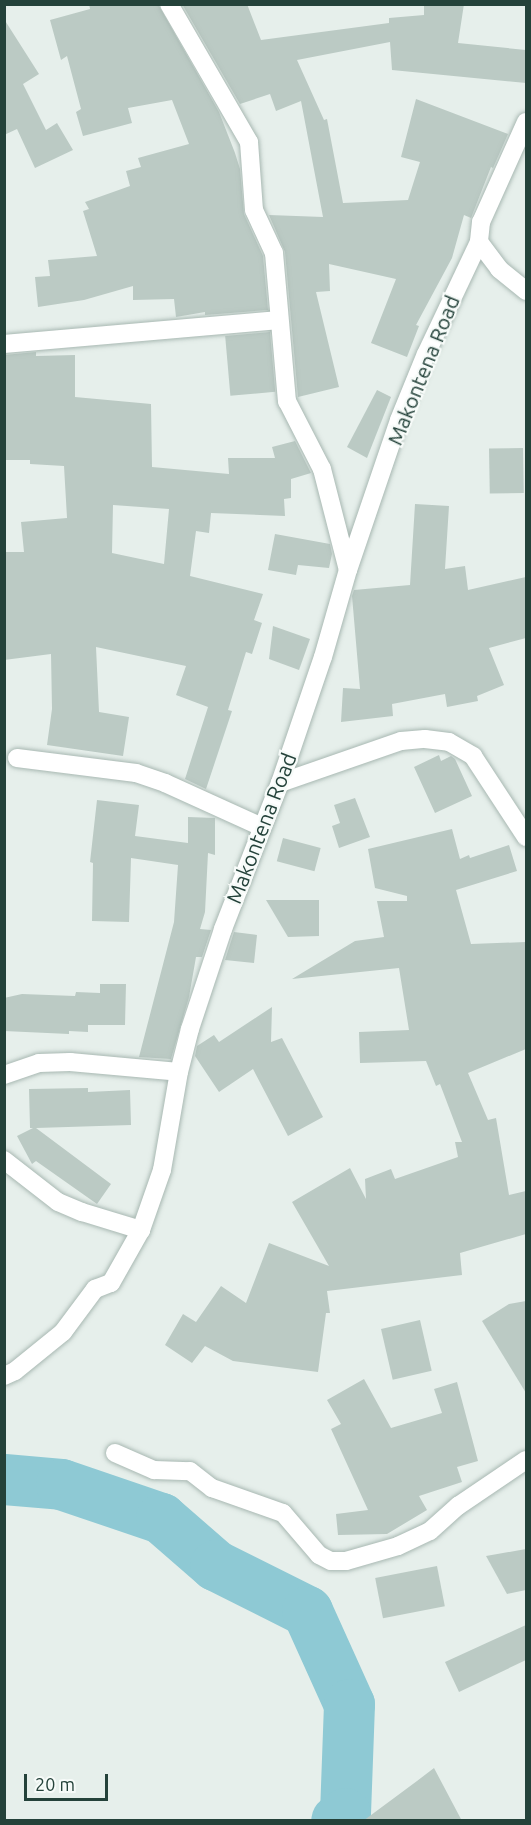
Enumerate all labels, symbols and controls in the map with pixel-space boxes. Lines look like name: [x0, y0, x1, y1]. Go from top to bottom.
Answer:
street label: Makontena Road: [381, 291, 465, 449]
street label: Makontena Road: [221, 749, 301, 907]
scale bar: [27, 1762, 111, 1800]
text: 20 m: [35, 1774, 75, 1794]

